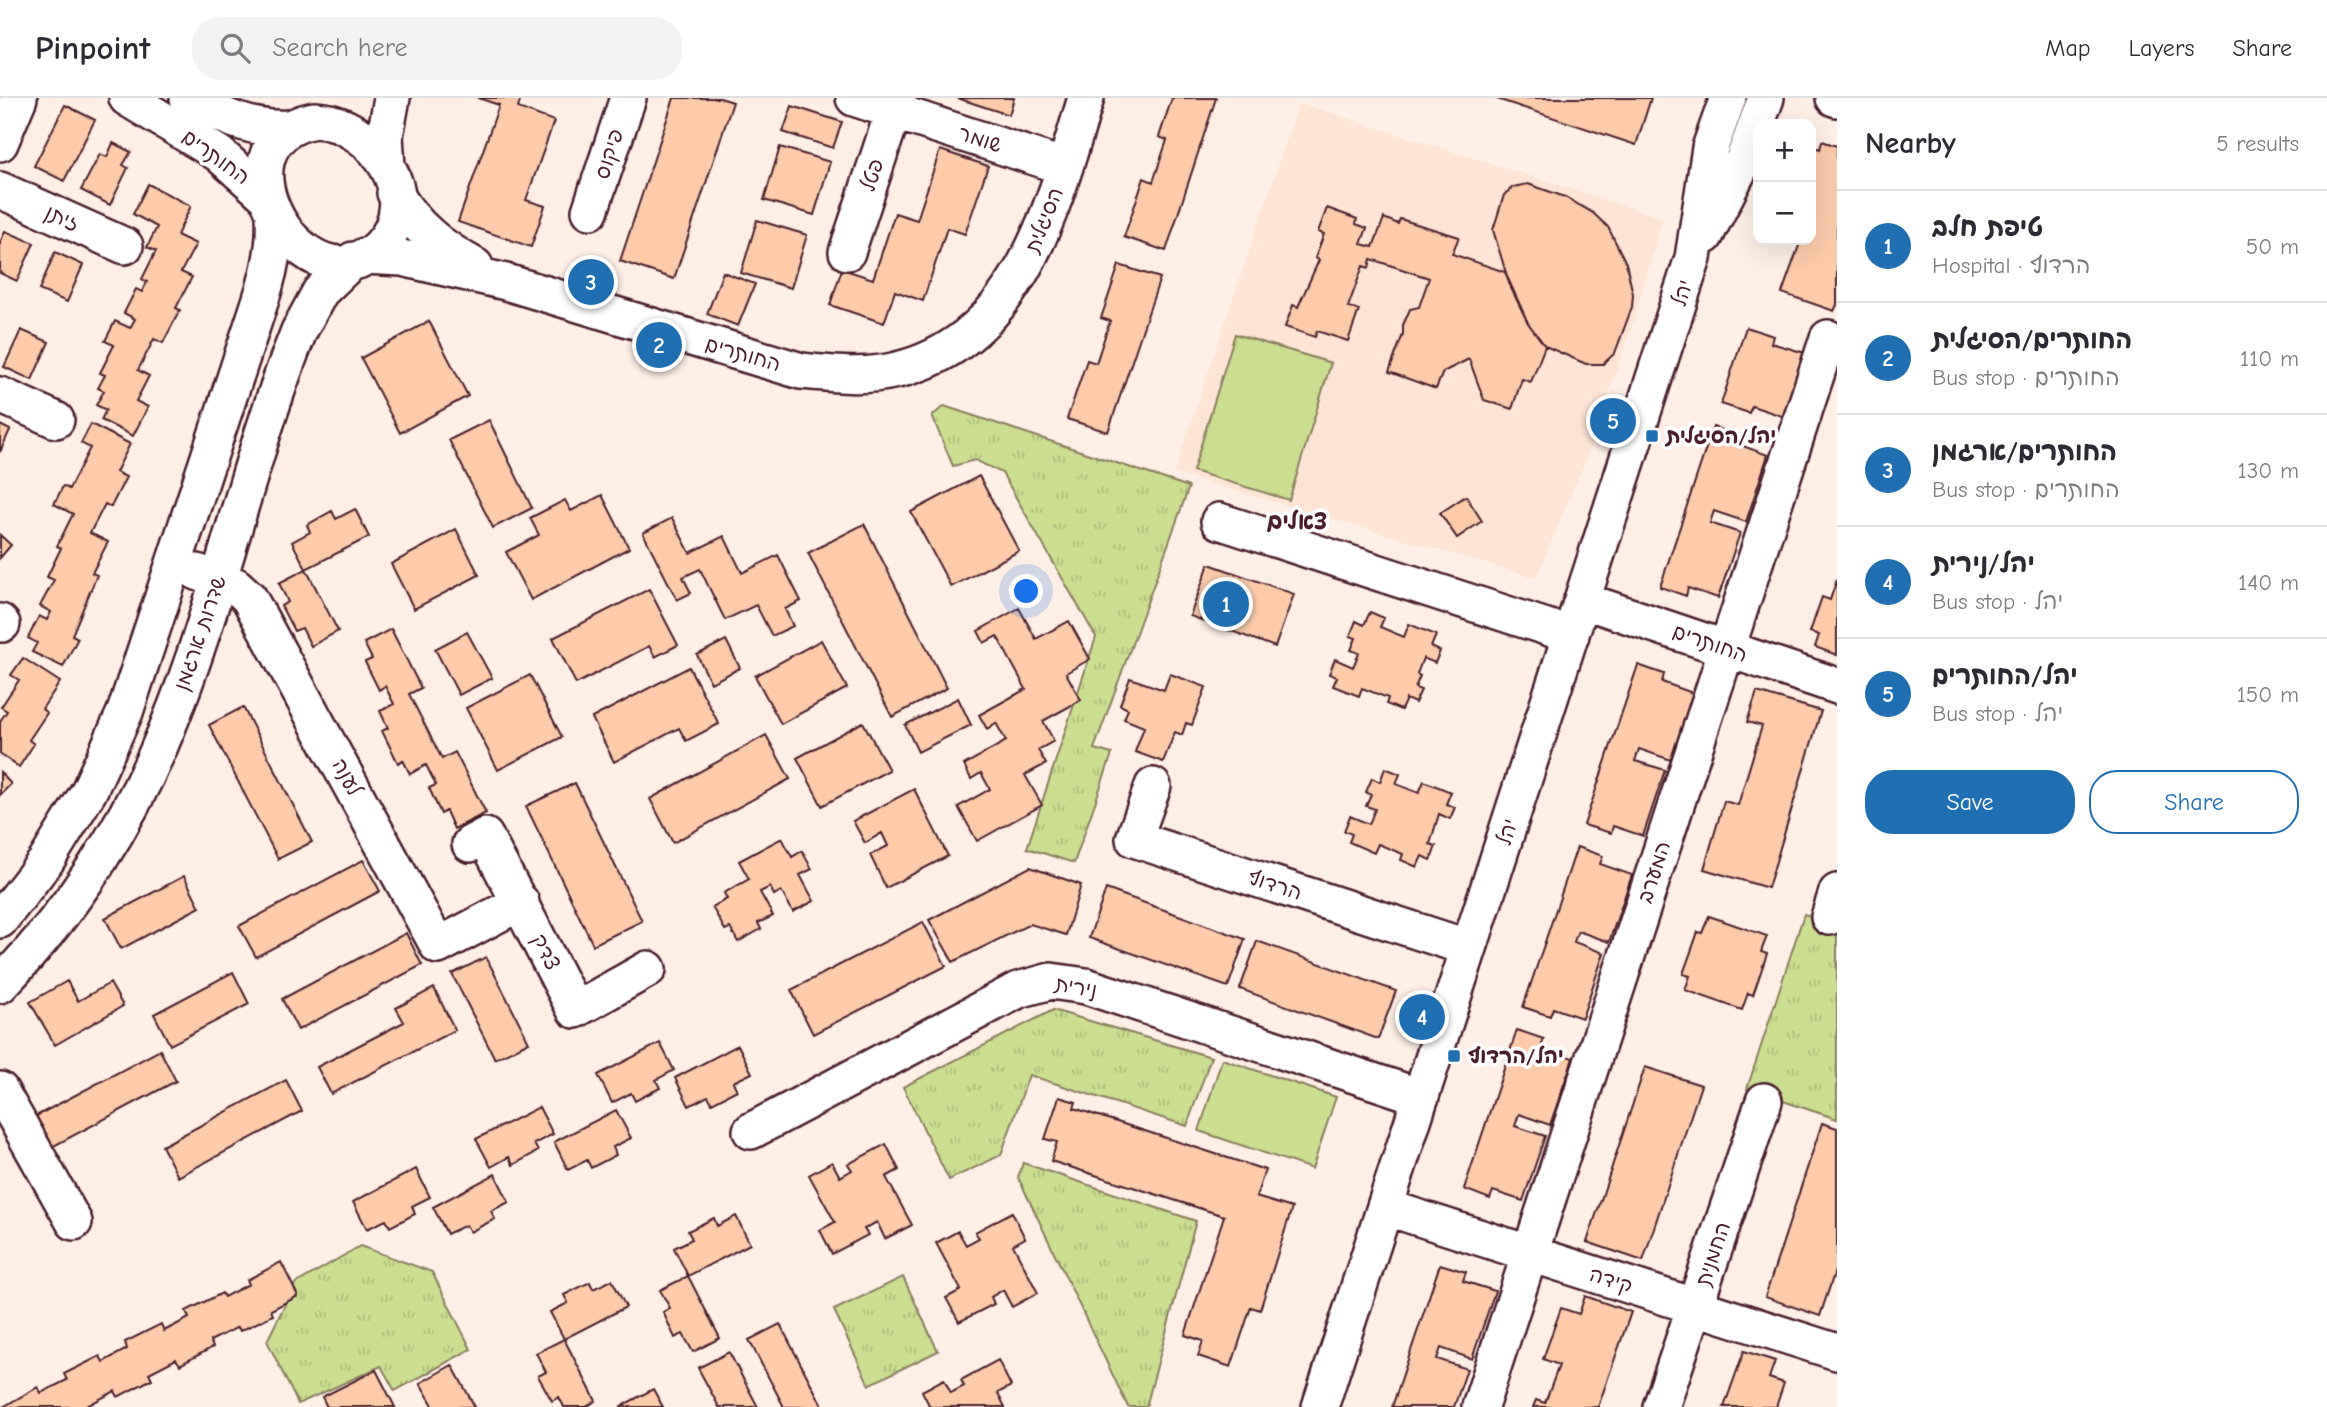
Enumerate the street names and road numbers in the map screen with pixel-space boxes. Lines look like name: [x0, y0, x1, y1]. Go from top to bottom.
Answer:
street label: שומר: [955, 121, 1005, 157]
street label: החותרים: [178, 124, 254, 190]
street label: פיקוס: [590, 126, 629, 182]
street label: פטל: [856, 156, 888, 194]
street label: הסיגלית: [1020, 184, 1068, 257]
street label: זיתן: [41, 200, 83, 237]
street label: יהל: [1667, 277, 1697, 309]
street label: החותרים: [702, 332, 784, 376]
street label: שדרות ארגמן: [169, 572, 232, 694]
street label: החותרים: [1669, 619, 1751, 667]
street label: לענה: [327, 754, 367, 800]
street label: יהל: [1492, 816, 1522, 848]
street label: המערב: [1633, 838, 1675, 906]
street label: הרדוף: [1245, 865, 1305, 905]
street label: צדק: [526, 930, 565, 974]
street label: נירית: [1052, 971, 1099, 1002]
street label: החמנית: [1691, 1219, 1735, 1289]
street label: קידה: [1586, 1262, 1636, 1299]

